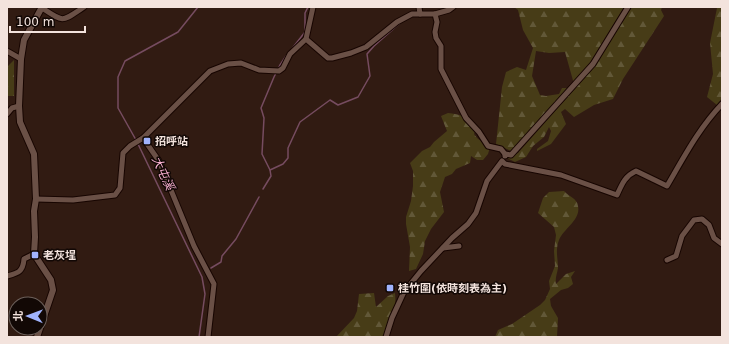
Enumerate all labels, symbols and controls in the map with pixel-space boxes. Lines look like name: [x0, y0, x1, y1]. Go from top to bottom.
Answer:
scale bar: [10, 8, 85, 34]
text: 100 m: [16, 15, 54, 29]
place label: 招呼站: [155, 135, 188, 148]
marker: 招呼站: [142, 136, 152, 146]
water label: 大屯溪: [149, 154, 178, 194]
place label: 老灰埕: [43, 249, 76, 262]
marker: 老灰埕: [30, 250, 40, 260]
place label: 桂竹圍(依時刻表為主): [398, 282, 507, 295]
marker: 桂竹圍(依時刻表為主): [385, 283, 395, 293]
north arrow: [8, 296, 48, 336]
text: 北: [12, 310, 25, 321]

